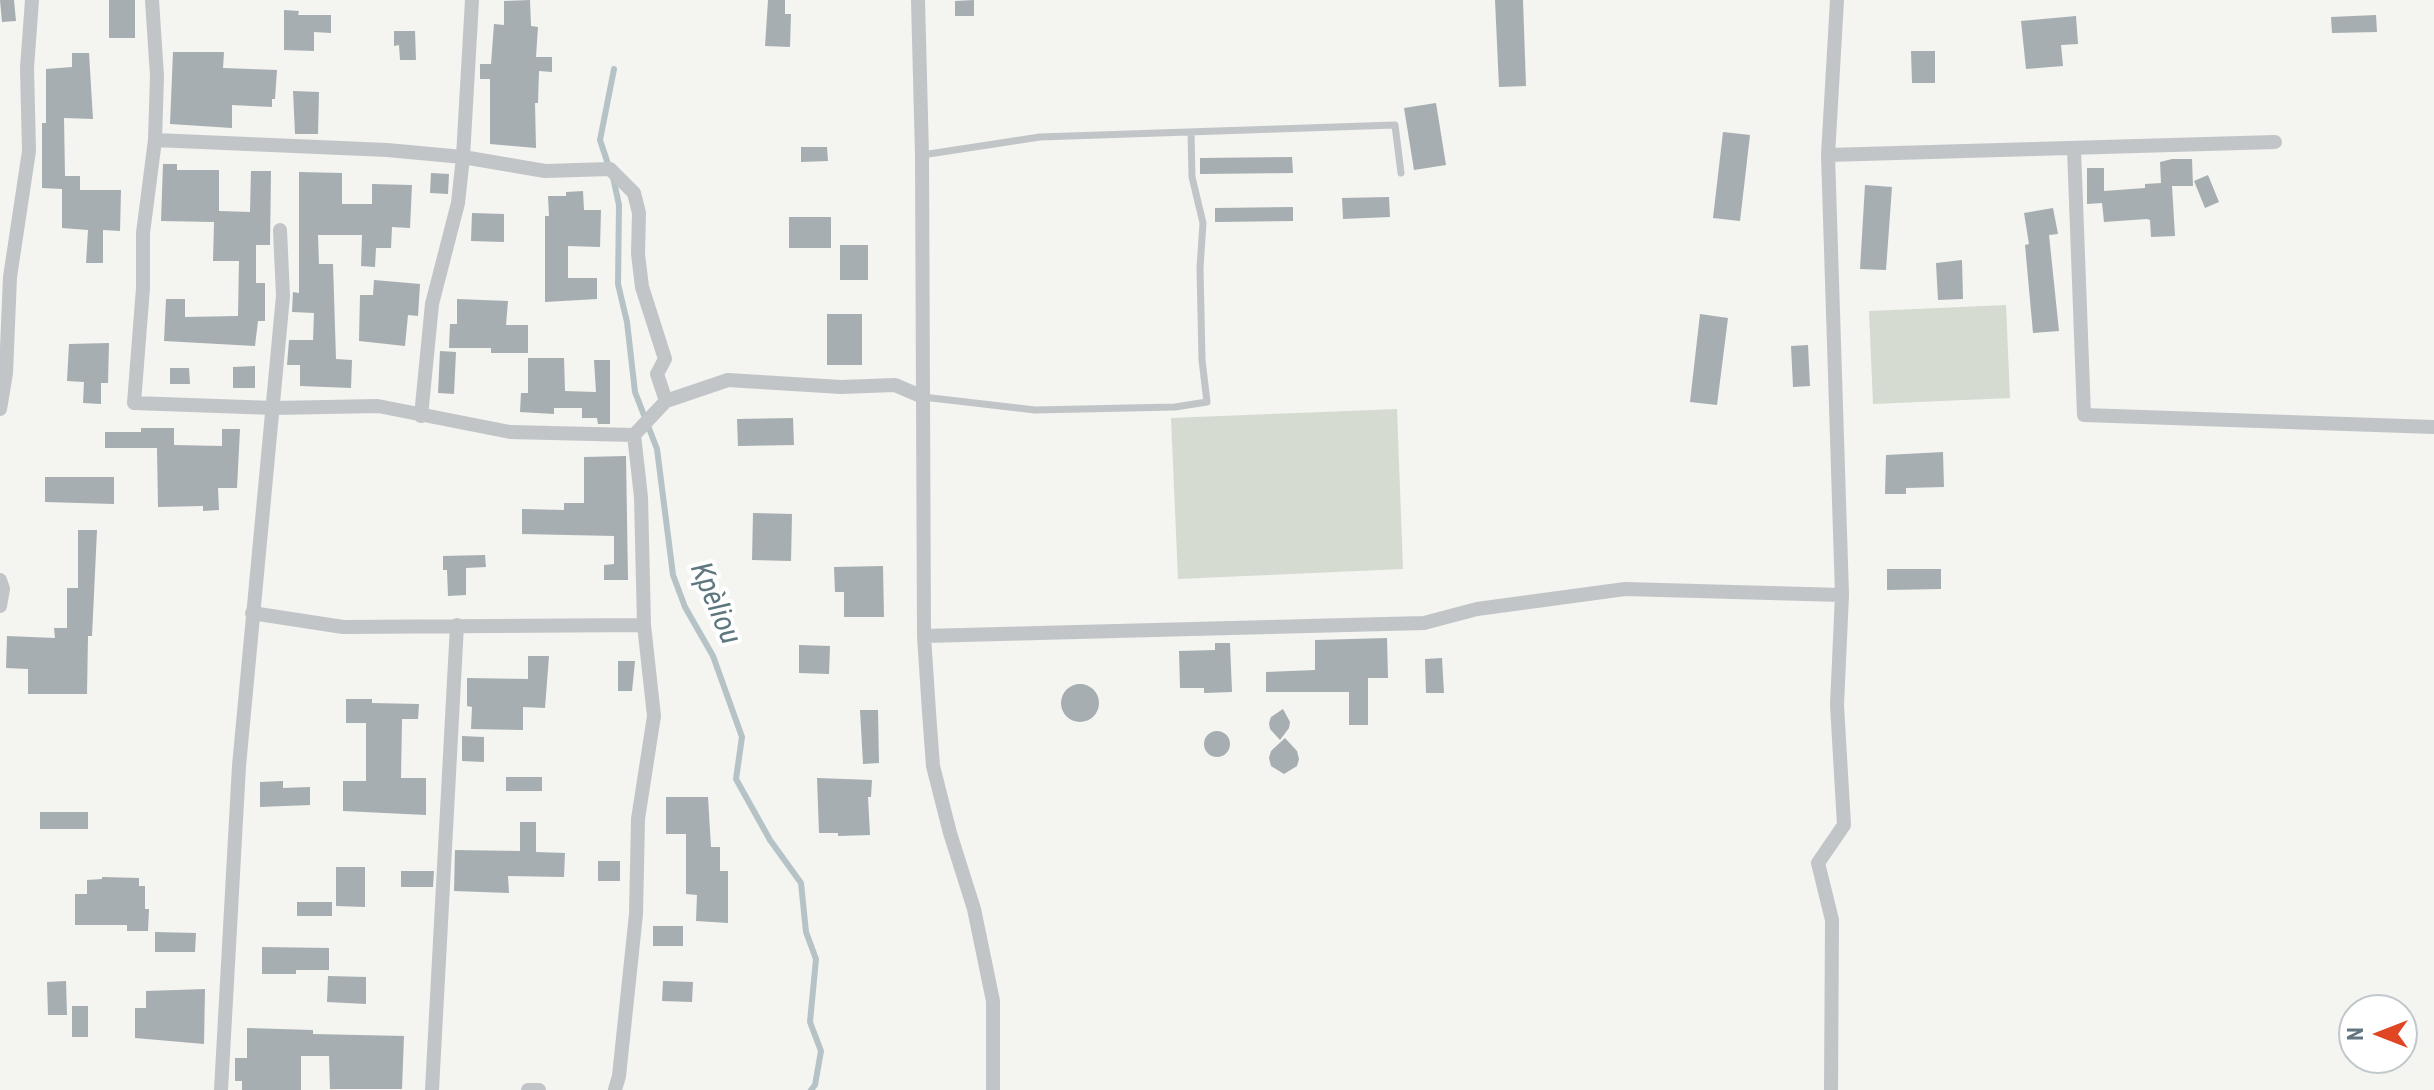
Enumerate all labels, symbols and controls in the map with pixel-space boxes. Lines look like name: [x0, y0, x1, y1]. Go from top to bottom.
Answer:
water label: Kpèliou: [681, 558, 747, 650]
north arrow: [2338, 994, 2418, 1074]
text: N: [2343, 1027, 2368, 1041]

